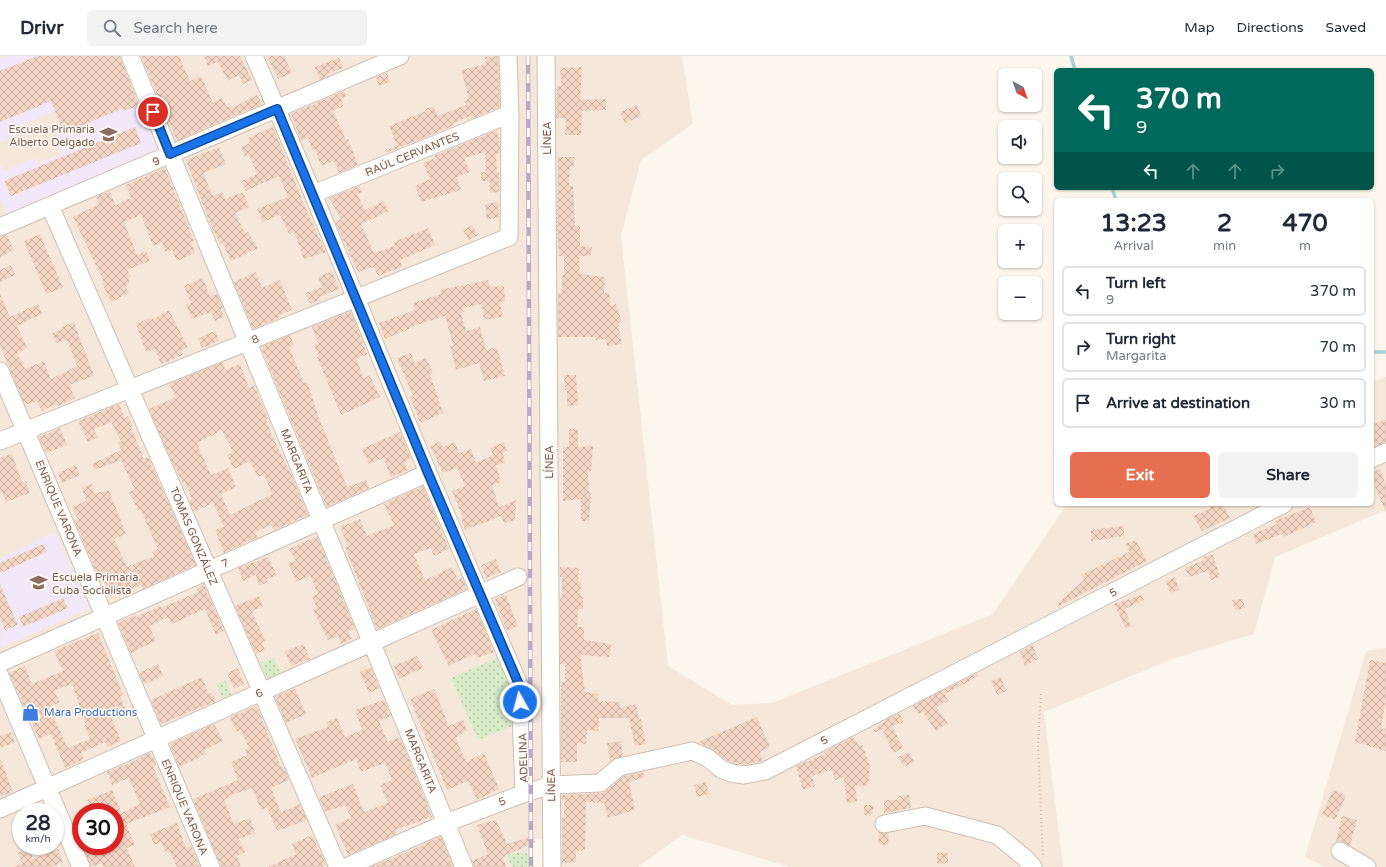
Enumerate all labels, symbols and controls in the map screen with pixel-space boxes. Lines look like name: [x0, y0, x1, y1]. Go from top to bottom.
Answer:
search box: [87, 10, 367, 46]
text: Drivr: [20, 17, 63, 39]
icon: search: [101, 17, 123, 39]
text: Search here: [133, 19, 218, 37]
text: Map: [1184, 19, 1215, 36]
text: Directions: [1237, 19, 1304, 36]
text: Saved: [1326, 19, 1366, 36]
north arrow: [998, 68, 1042, 112]
map controls: [998, 68, 1042, 320]
text: 370 m: [1136, 82, 1222, 116]
icon: left: [1070, 84, 1122, 136]
pin: [136, 95, 170, 129]
icon: arrive: [142, 101, 164, 123]
text: 9: [1136, 116, 1147, 138]
button: sound: [998, 120, 1042, 164]
street label: LÍNEA: [540, 121, 554, 155]
place label: Escuela Primaria Alberto Delgado: [9, 123, 95, 149]
school or university icon: Escuela Primaria Alberto Delgado: [98, 125, 118, 145]
street label: RAÚL CERVANTES: [363, 129, 461, 179]
street label: 9: [150, 154, 162, 169]
icon: left: [1140, 160, 1162, 182]
icon: ahead: [1182, 160, 1204, 182]
icon: ahead: [1224, 160, 1246, 182]
icon: right: [1266, 160, 1288, 182]
button: search: [998, 172, 1042, 216]
text: 13:23: [1100, 209, 1167, 238]
text: 2: [1217, 209, 1232, 238]
text: 470: [1282, 209, 1328, 238]
button: +: [998, 224, 1042, 268]
text: Arrival: [1113, 238, 1154, 254]
text: min: [1213, 238, 1236, 254]
text: m: [1299, 238, 1311, 254]
text: Turn left: [1106, 274, 1166, 292]
button: −: [998, 276, 1042, 320]
icon: left: [1072, 280, 1094, 302]
text: 370 m: [1310, 282, 1356, 300]
text: 9: [1106, 292, 1114, 308]
text: Turn right: [1106, 330, 1176, 348]
street label: 8: [249, 332, 261, 347]
icon: right: [1072, 336, 1094, 358]
text: 70 m: [1319, 338, 1356, 356]
text: Margarita: [1106, 348, 1167, 364]
icon: arrive: [1072, 392, 1094, 414]
text: Arrive at destination: [1106, 394, 1250, 412]
text: 30 m: [1319, 394, 1356, 412]
street label: MARGARITA: [278, 427, 315, 495]
street label: LÍNEA: [542, 445, 556, 479]
button: Exit: [1070, 452, 1210, 498]
button: Share: [1218, 452, 1358, 498]
street label: ENRIQUE VARONA: [32, 458, 85, 558]
street label: TOMAS GONZÁLEZ: [167, 485, 221, 587]
street label: 7: [219, 556, 231, 571]
place label: Escuela Primaria Cuba Socialista: [52, 571, 138, 597]
school or university icon: Escuela Primaria Cuba Socialista: [29, 573, 49, 593]
street label: 5: [1107, 585, 1119, 600]
position arrow: [499, 681, 541, 723]
street label: 6: [253, 686, 265, 701]
shop icon: Mara Productions: [21, 702, 41, 722]
place label: Mara Productions: [44, 706, 137, 719]
street label: MARGARITA: [402, 727, 439, 795]
street label: ADELINA: [516, 733, 531, 783]
street label: 5: [818, 733, 830, 748]
street label: ENRIQUE VARONA: [158, 757, 211, 857]
street label: LÍNEA: [544, 768, 558, 802]
street label: 5: [497, 794, 508, 809]
speed limit sign: 30: [72, 803, 124, 855]
text: 28: [25, 812, 51, 836]
text: km/h: [25, 833, 51, 845]

